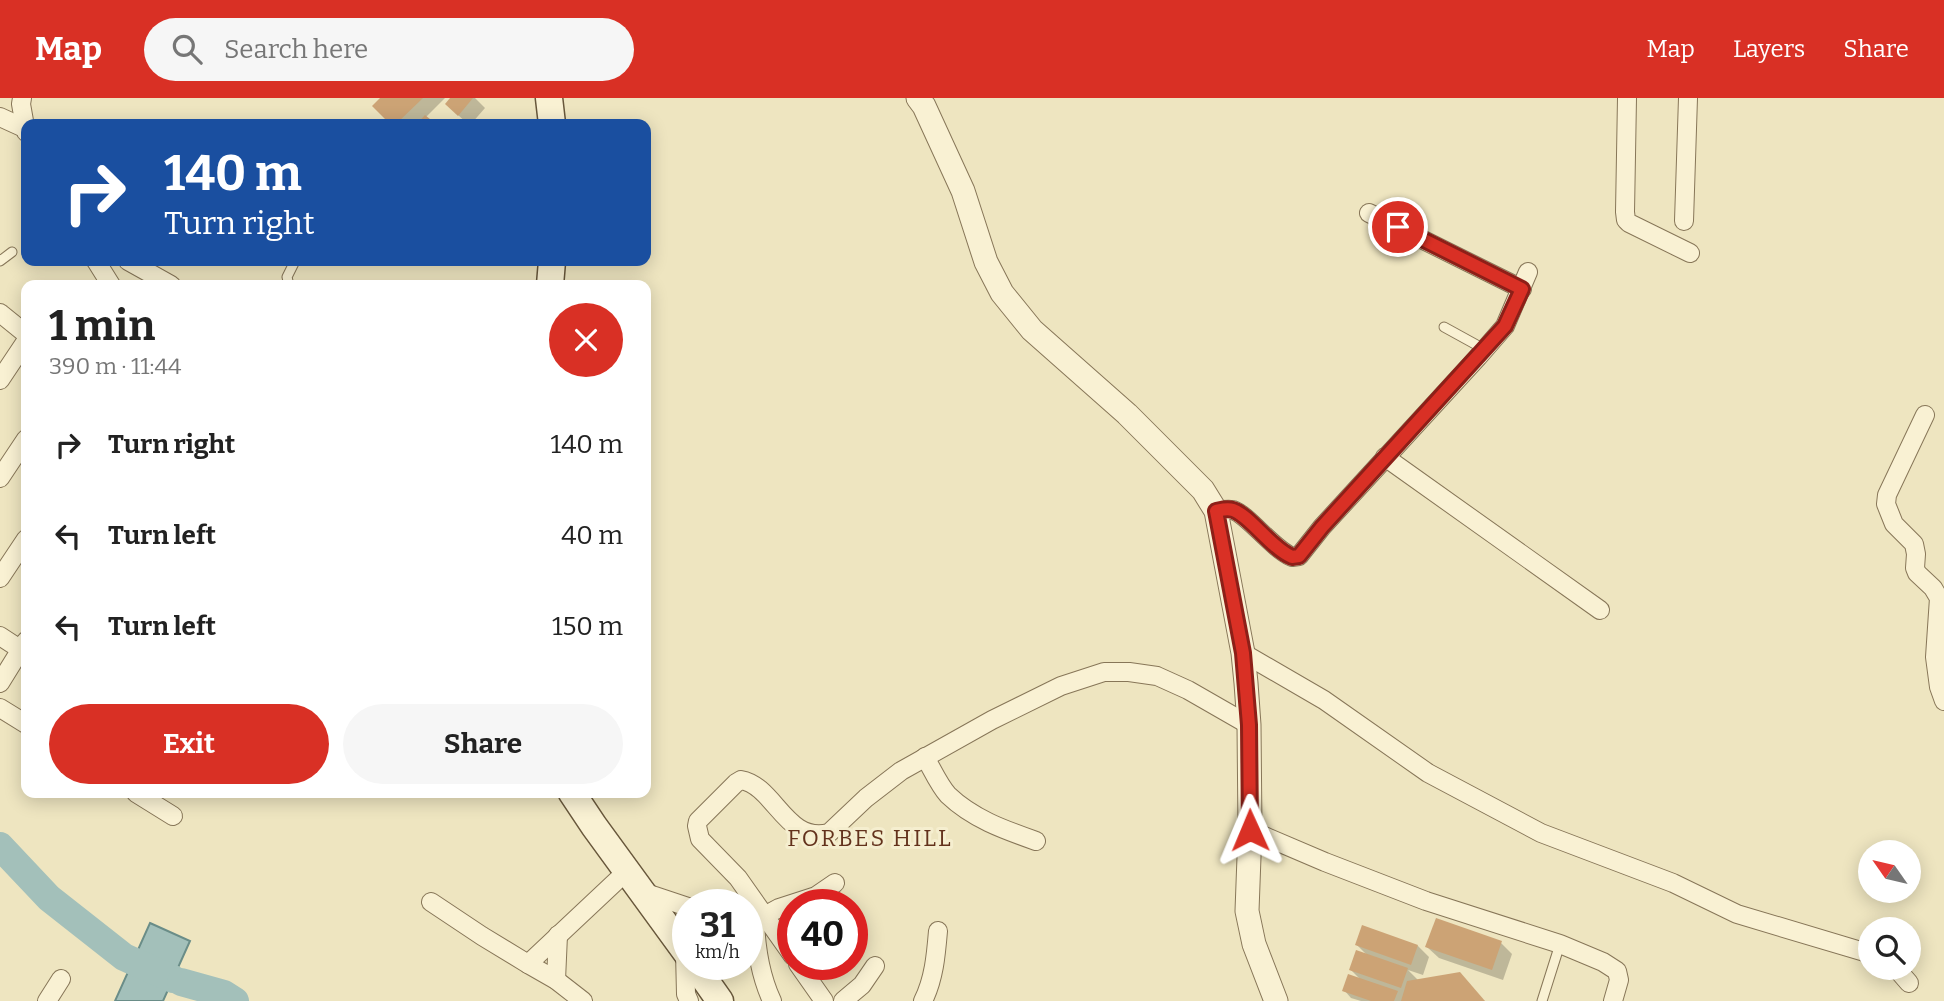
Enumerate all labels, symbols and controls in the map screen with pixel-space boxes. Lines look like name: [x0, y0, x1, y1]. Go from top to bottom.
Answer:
search box: [144, 18, 634, 81]
text: Map: [35, 29, 102, 69]
icon: search: [168, 30, 206, 68]
text: Search here: [224, 34, 368, 65]
text: Map: [1647, 35, 1695, 63]
text: Layers: [1733, 35, 1805, 63]
text: Share: [1843, 35, 1909, 63]
text: 140 m: [164, 144, 302, 203]
icon: right: [49, 147, 140, 238]
pin: [1368, 197, 1428, 257]
text: Turn right: [164, 204, 315, 242]
icon: arrive: [1379, 208, 1417, 246]
text: 1 min: [49, 301, 155, 351]
button: close: [549, 303, 623, 377]
text: 390 m · 11:44: [49, 352, 181, 380]
icon: right: [49, 426, 87, 464]
text: Turn right: [108, 429, 235, 460]
text: 140 m: [551, 429, 623, 460]
icon: left: [49, 517, 87, 555]
text: Turn left: [108, 520, 216, 551]
text: 40 m: [561, 520, 623, 551]
icon: left: [49, 608, 87, 646]
text: Turn left: [108, 611, 216, 642]
text: 150 m: [552, 611, 623, 642]
button: Exit: [49, 704, 329, 784]
button: Share: [343, 704, 623, 784]
position arrow: [1213, 793, 1287, 867]
district label: FORBES HILL: [787, 824, 953, 852]
north arrow: [1858, 840, 1922, 903]
map controls: [1858, 840, 1921, 980]
speed limit sign: 40: [777, 889, 868, 980]
text: 31: [700, 904, 735, 946]
button: search: [1858, 917, 1921, 980]
text: km/h: [695, 941, 740, 963]

